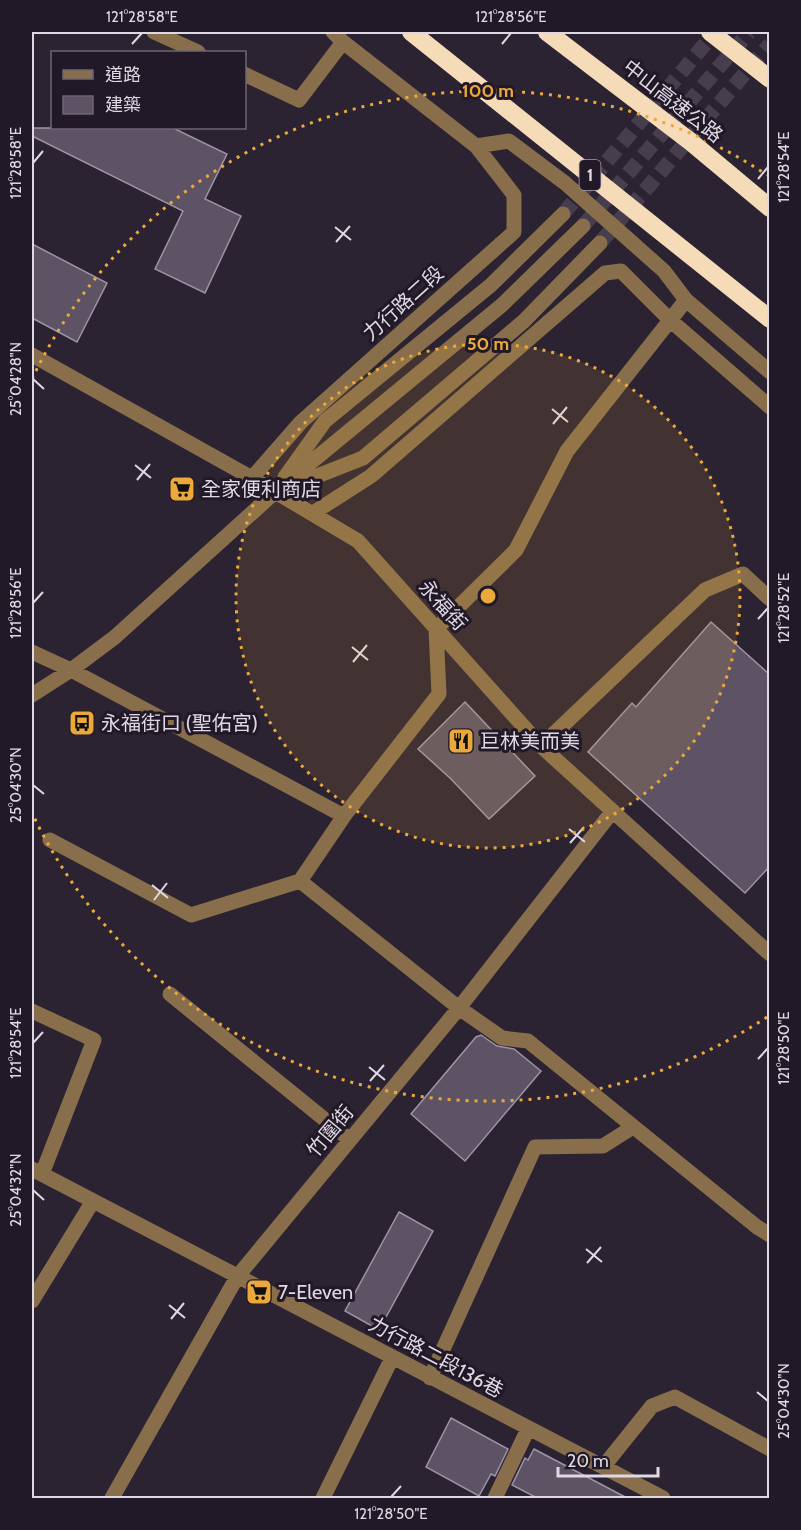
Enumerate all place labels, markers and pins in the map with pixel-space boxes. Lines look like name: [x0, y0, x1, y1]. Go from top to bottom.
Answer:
supermarket icon: 全家便利商店: [167, 474, 197, 504]
place label: 全家便利商店: [201, 477, 321, 501]
centre of rings: [478, 586, 498, 606]
bus stop icon: 永福街口 (聖佑宮): [67, 708, 97, 738]
place label: 永福街口 (聖佑宮): [101, 711, 258, 735]
restaurant icon: 巨林美而美: [446, 726, 476, 756]
place label: 巨林美而美: [480, 729, 580, 753]
supermarket icon: 7-Eleven: [244, 1277, 274, 1307]
place label: 7-Eleven: [278, 1280, 353, 1304]

